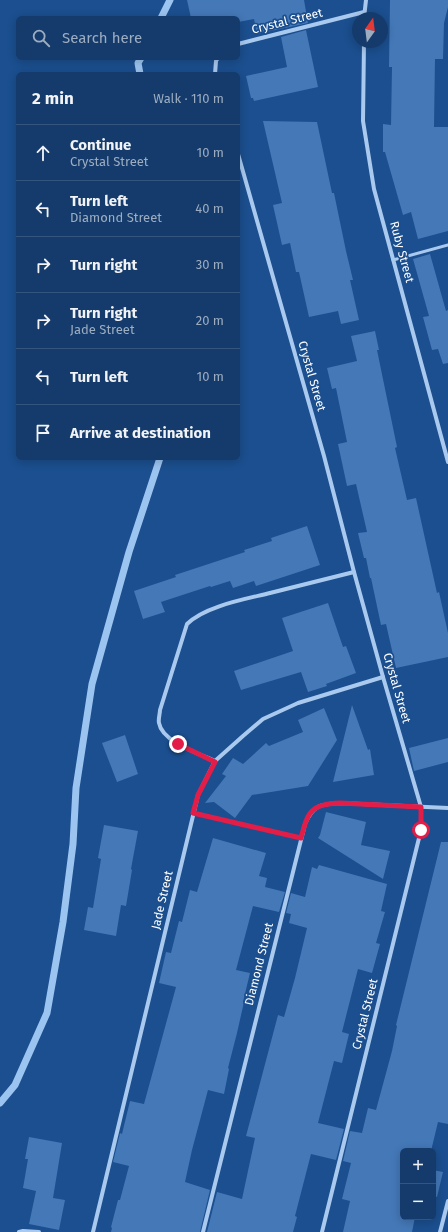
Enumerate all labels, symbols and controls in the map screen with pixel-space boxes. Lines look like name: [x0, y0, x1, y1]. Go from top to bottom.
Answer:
street label: Crystal Street: [250, 5, 325, 37]
north arrow: [352, 12, 388, 48]
search box: [16, 16, 240, 60]
icon: search: [30, 27, 52, 49]
text: Search here: [62, 29, 142, 47]
text: 2 min: [32, 88, 74, 109]
text: Walk · 110 m: [153, 91, 224, 106]
text: Continue: [70, 136, 131, 154]
icon: ahead: [32, 142, 54, 164]
text: 10 m: [197, 145, 224, 160]
text: Crystal Street: [70, 154, 149, 169]
text: Turn left: [70, 192, 128, 210]
icon: left: [32, 198, 54, 220]
text: 40 m: [195, 201, 224, 216]
text: Diamond Street: [70, 210, 162, 225]
street label: Ruby Street: [387, 220, 417, 285]
icon: right: [32, 254, 54, 276]
text: Turn right: [70, 256, 137, 274]
text: 30 m: [196, 257, 224, 272]
text: Turn right: [70, 304, 137, 322]
icon: right: [32, 310, 54, 332]
text: 20 m: [196, 313, 224, 328]
text: Jade Street: [70, 322, 135, 337]
street label: Crystal Street: [295, 339, 329, 413]
icon: left: [32, 366, 54, 388]
text: Turn left: [70, 368, 128, 386]
text: 10 m: [197, 369, 224, 384]
icon: arrive: [32, 422, 54, 444]
text: Arrive at destination: [70, 424, 211, 442]
street label: Crystal Street: [380, 651, 414, 725]
route end: [169, 735, 187, 753]
route start: [412, 821, 430, 839]
street label: Jade Street: [148, 869, 176, 931]
street label: Diamond Street: [242, 920, 276, 1007]
street label: Crystal Street: [349, 976, 381, 1051]
map controls: [400, 1148, 436, 1220]
button: +: [400, 1148, 436, 1184]
button: −: [400, 1184, 436, 1220]

